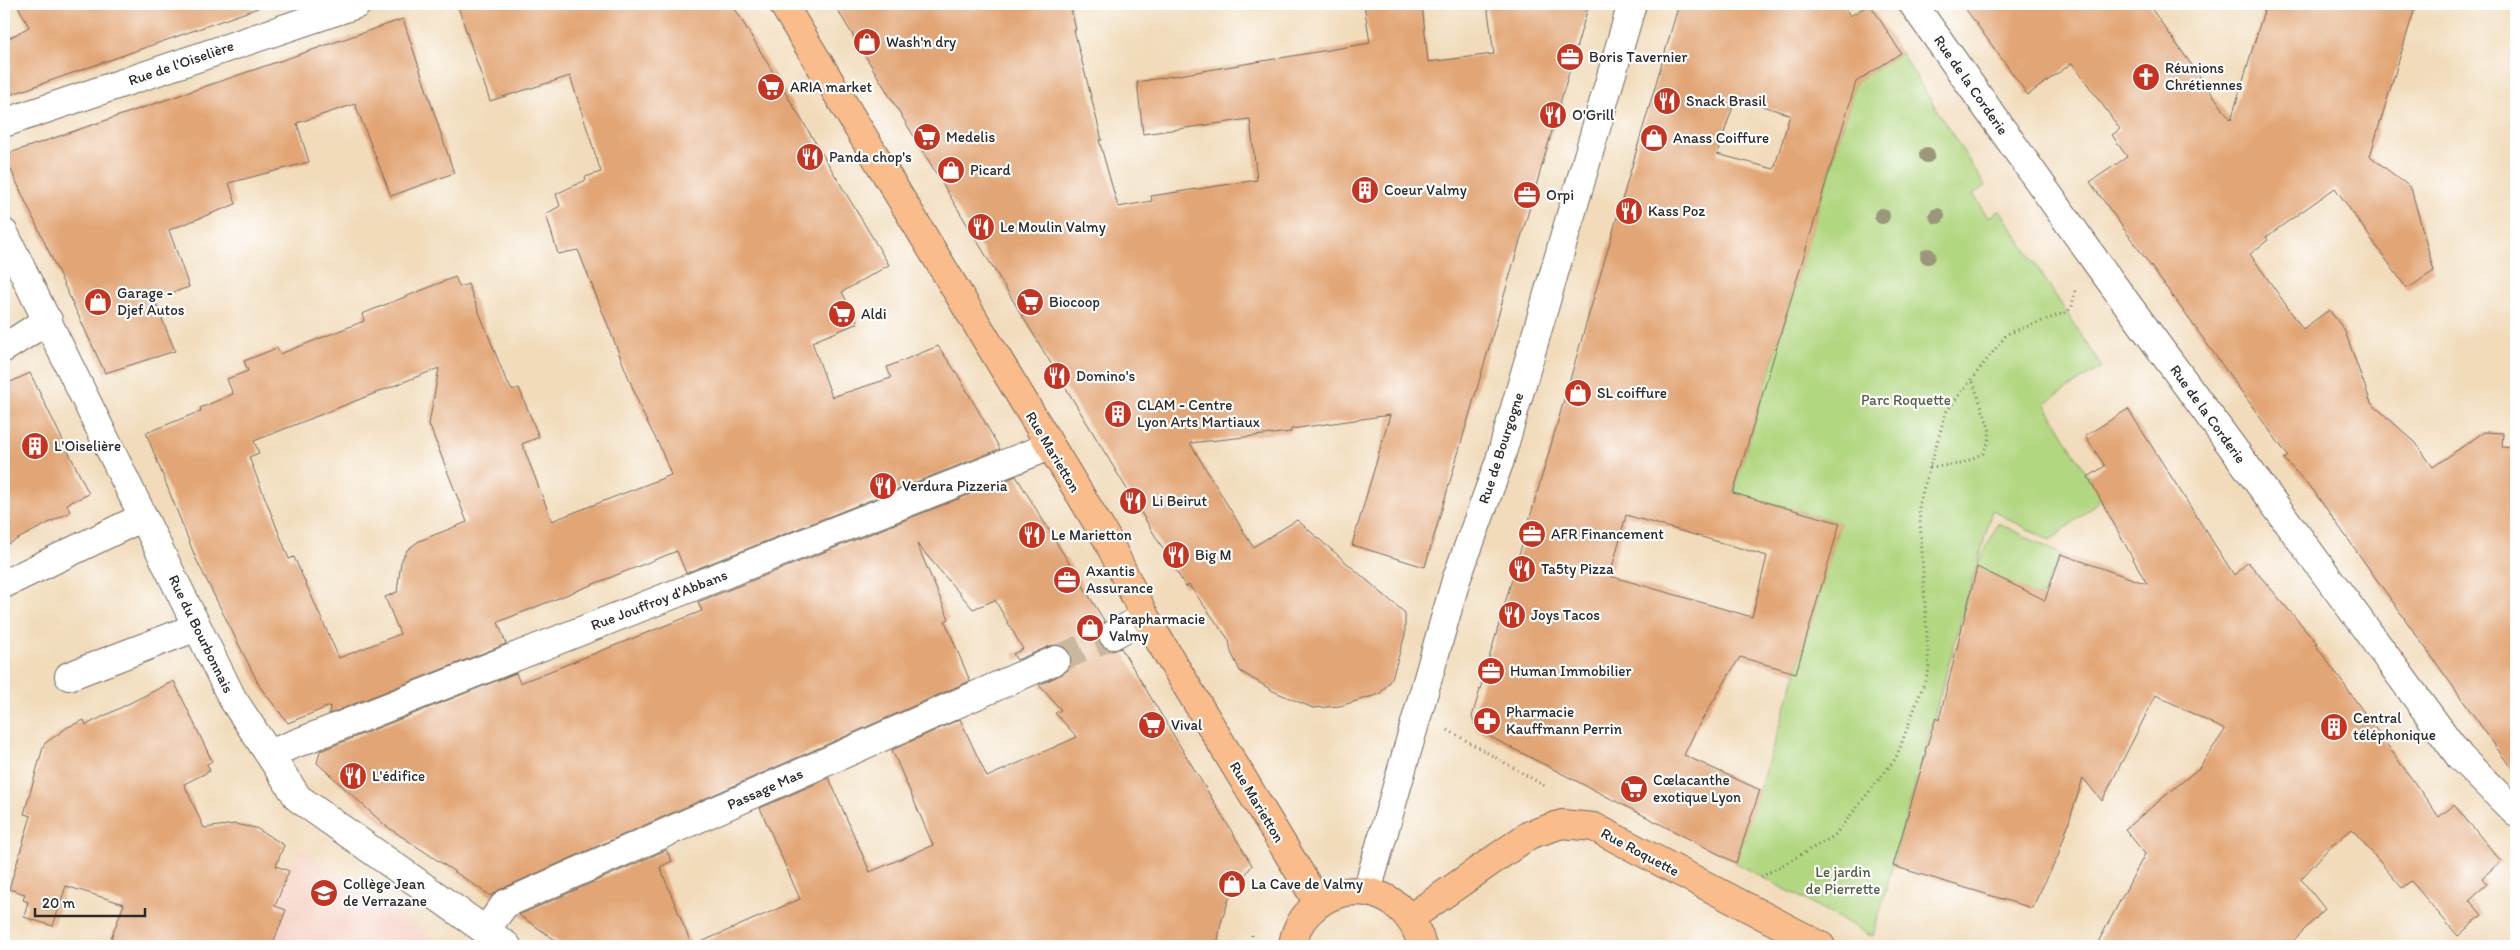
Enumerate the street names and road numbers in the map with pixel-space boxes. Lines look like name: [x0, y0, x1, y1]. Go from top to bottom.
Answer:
street label: Rue de la Corderie: [1930, 32, 2012, 138]
street label: Rue de l'Oiselière: [126, 37, 236, 89]
street label: Rue de la Corderie: [2166, 361, 2250, 467]
street label: Rue de Bourgogne: [1474, 390, 1528, 506]
street label: Rue Marietton: [1022, 408, 1084, 496]
street label: Rue Jouffroy d'Abbans: [588, 566, 730, 634]
street label: Rue du Bourbonnais: [165, 572, 238, 696]
street label: Rue Marietton: [1226, 758, 1288, 846]
street label: Passage Mas: [724, 764, 806, 814]
street label: Rue Roquette: [1598, 824, 1682, 880]

